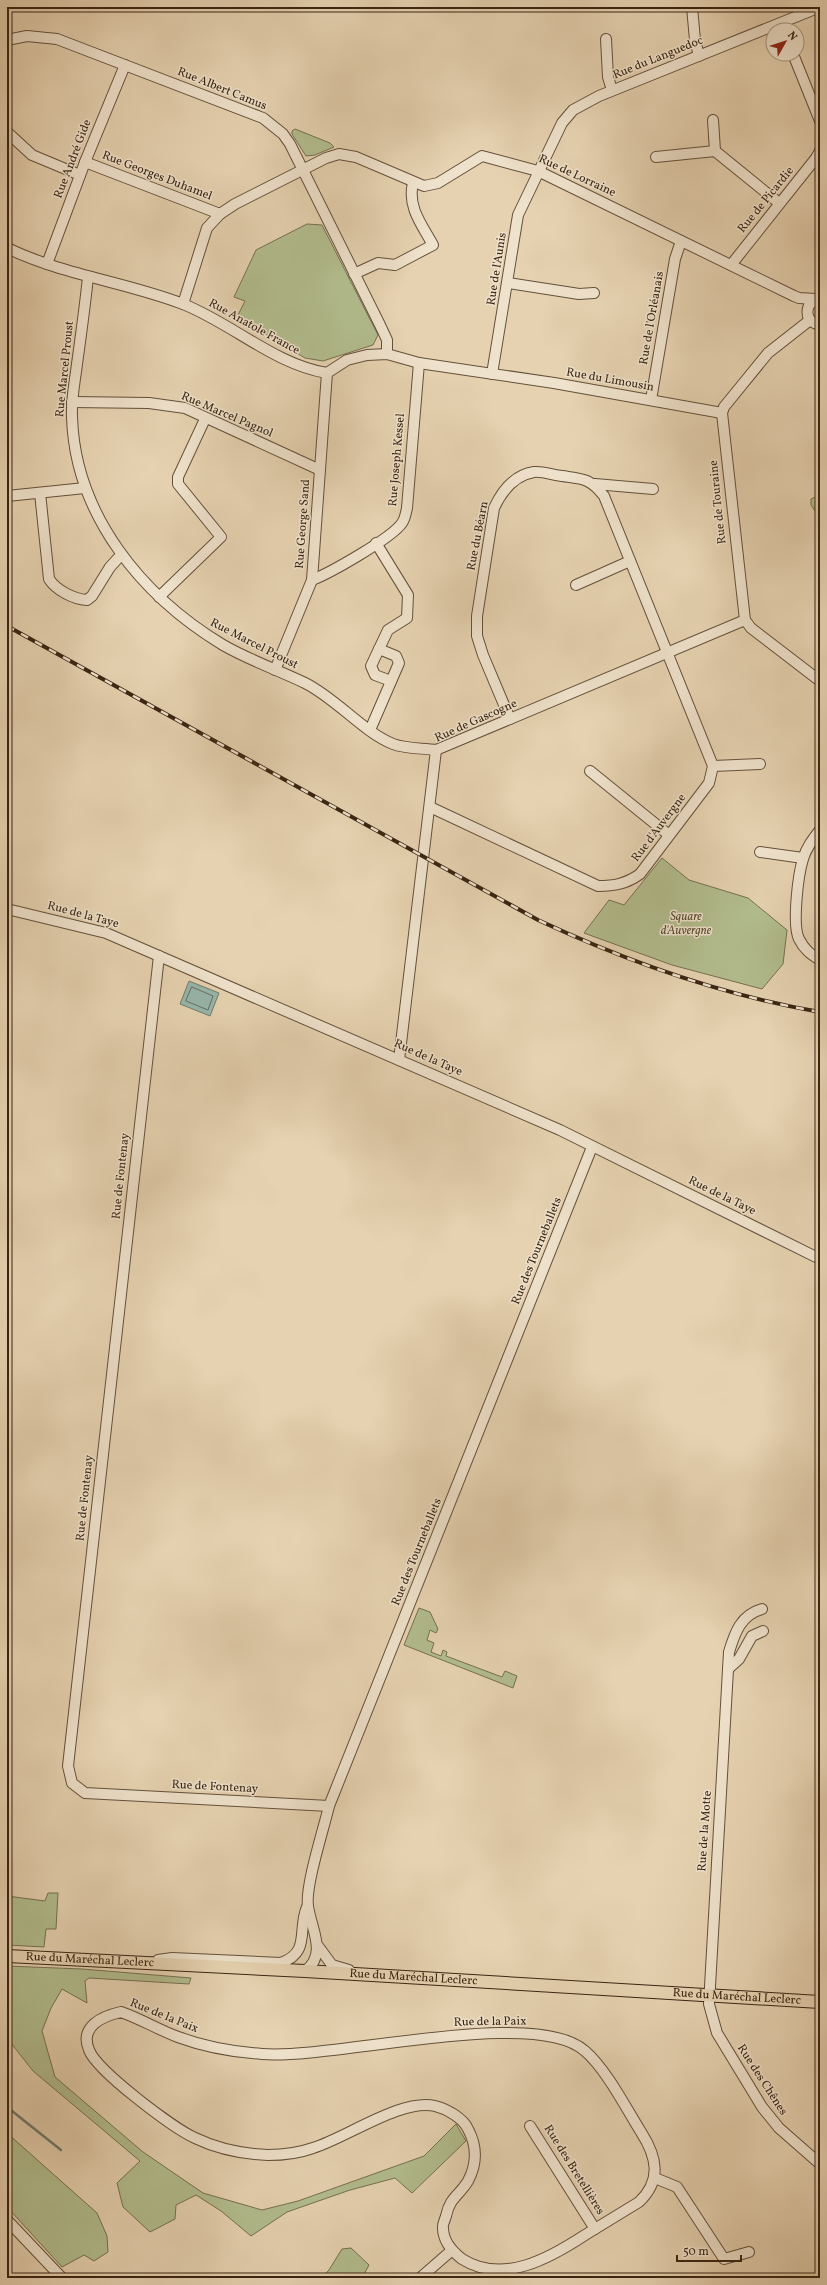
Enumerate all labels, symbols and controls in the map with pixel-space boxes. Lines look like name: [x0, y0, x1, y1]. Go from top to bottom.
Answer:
north arrow: [765, 22, 805, 62]
text: N: [783, 29, 800, 44]
street label: Rue du Languedoc: [611, 33, 705, 83]
street label: Rue Albert Camus: [175, 64, 269, 114]
street label: Rue André Gide: [51, 117, 96, 201]
street label: Rue Georges Duhamel: [100, 148, 215, 205]
street label: Rue de Lorraine: [536, 151, 619, 201]
street label: Rue de Picardie: [734, 163, 798, 236]
street label: Rue de l'Aunis: [483, 231, 511, 307]
street label: Rue de l'Orléanais: [636, 270, 668, 366]
street label: Rue Anatole France: [205, 295, 303, 359]
street label: Rue Marcel Proust: [52, 320, 78, 418]
street label: Rue du Limousin: [565, 364, 655, 396]
street label: Rue Marcel Pagnol: [179, 388, 276, 442]
street label: Rue Joseph Kessel: [385, 412, 409, 507]
street label: Rue de Touraine: [706, 459, 730, 545]
street label: Rue George Sand: [292, 478, 314, 569]
street label: Rue du Béarn: [463, 500, 493, 572]
street label: Rue Marcel Proust: [207, 615, 301, 673]
street label: Rue de Gascogne: [432, 696, 520, 746]
street label: Rue d'Auvergne: [628, 790, 690, 865]
street label: Rue de la Taye: [45, 898, 121, 932]
park label: Square d'Auvergne: [661, 909, 712, 939]
street label: Rue de la Taye: [391, 1036, 465, 1080]
street label: Rue de Fontenay: [109, 1132, 134, 1220]
street label: Rue de la Taye: [685, 1173, 759, 1219]
street label: Rue des Tourneballets: [508, 1195, 566, 1307]
street label: Rue de Fontenay: [73, 1454, 98, 1542]
street label: Rue des Tourneballets: [388, 1496, 446, 1608]
street label: Rue de Fontenay: [171, 1777, 259, 1797]
street label: Rue de la Motte: [694, 1790, 716, 1872]
street label: Rue du Maréchal Leclerc: [25, 1949, 154, 1971]
street label: Rue du Maréchal Leclerc: [349, 1966, 478, 1989]
street label: Rue du Maréchal Leclerc: [672, 1985, 801, 2009]
street label: Rue de la Paix: [127, 1995, 201, 2037]
street label: Rue de la Paix: [454, 2013, 526, 2031]
street label: Rue des Chênes: [733, 2041, 791, 2119]
street label: Rue des Bretellières: [540, 2122, 608, 2218]
scale bar: [677, 2237, 741, 2263]
text: 50 m: [683, 2244, 709, 2260]

